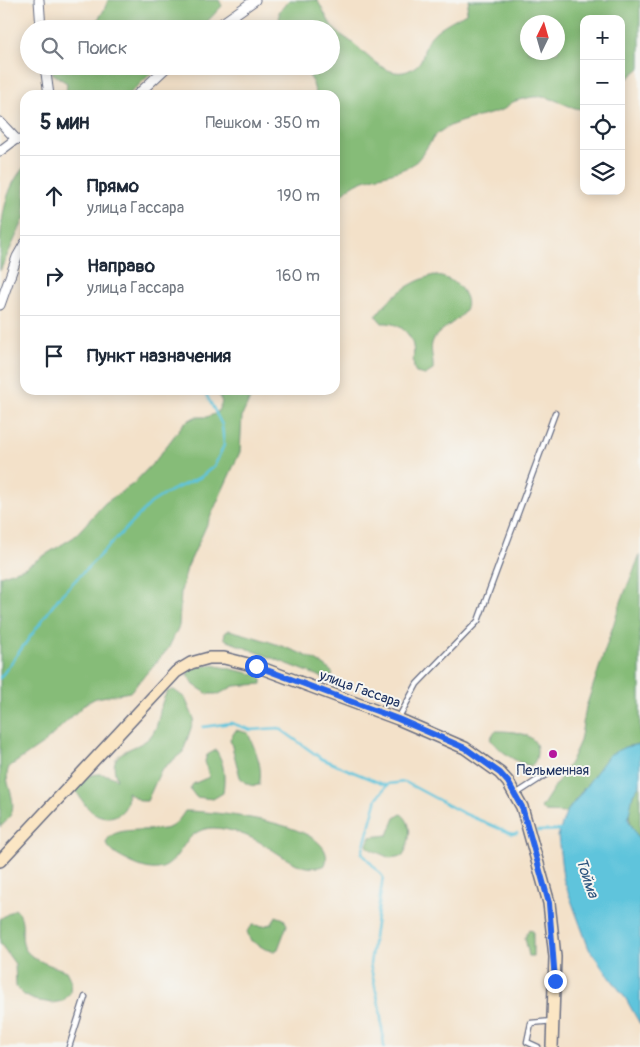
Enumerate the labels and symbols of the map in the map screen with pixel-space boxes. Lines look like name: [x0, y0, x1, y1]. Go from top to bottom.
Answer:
north arrow: [520, 15, 565, 60]
route start: [245, 655, 268, 678]
street label: улица Гассара: [316, 666, 403, 712]
marker: Пельменная: [547, 748, 559, 760]
place label: Пельменная: [517, 762, 589, 779]
water label: Тойма: [571, 856, 603, 901]
route end: [544, 970, 567, 993]

